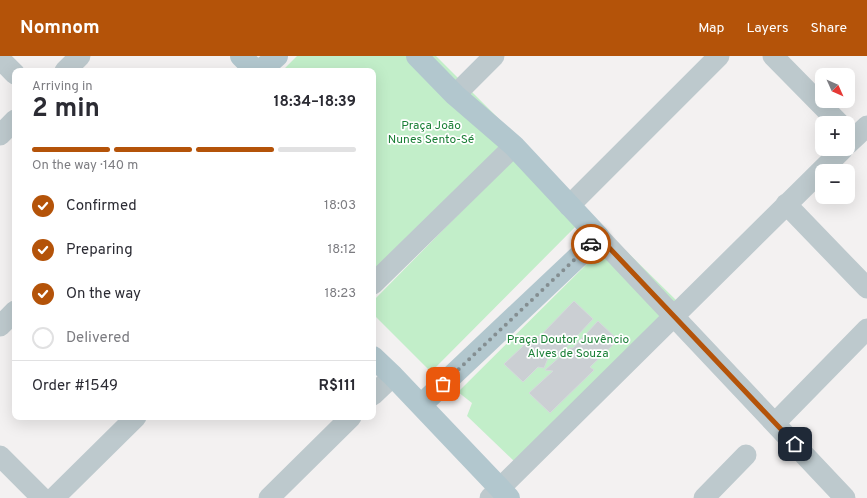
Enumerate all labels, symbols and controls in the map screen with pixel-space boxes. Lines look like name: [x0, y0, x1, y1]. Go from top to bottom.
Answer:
text: Nomnom: [20, 16, 100, 40]
text: Map: [698, 20, 724, 37]
text: Layers: [746, 20, 788, 37]
text: Share: [810, 20, 847, 37]
north arrow: [815, 68, 855, 108]
map controls: [815, 68, 855, 204]
text: Arriving in: [32, 79, 93, 95]
text: 2 min: [32, 93, 100, 126]
text: 18:34–18:39: [274, 93, 356, 112]
button: +: [815, 116, 855, 156]
park label: Praça João Nunes Sento-Sé: [388, 118, 474, 148]
text: On the way · 140 m: [32, 158, 138, 174]
button: −: [815, 164, 855, 204]
icon: check: [32, 195, 54, 217]
text: Confirmed: [66, 197, 137, 216]
text: 18:03: [324, 198, 356, 214]
courier: [571, 224, 611, 264]
icon: car: [580, 233, 602, 255]
icon: check: [32, 239, 54, 261]
text: Preparing: [66, 241, 133, 260]
text: 18:12: [327, 242, 356, 258]
icon: check: [32, 283, 54, 305]
text: On the way: [66, 285, 141, 304]
text: 18:23: [325, 286, 356, 302]
text: Delivered: [66, 329, 130, 348]
park label: Praça Doutor Juvêncio Alves de Souza: [507, 332, 630, 362]
pin: [426, 367, 460, 401]
icon: bag: [432, 373, 454, 395]
text: Order #1549: [32, 377, 118, 396]
text: R$111: [319, 377, 356, 396]
pin: [778, 427, 812, 461]
icon: home: [784, 433, 806, 455]

